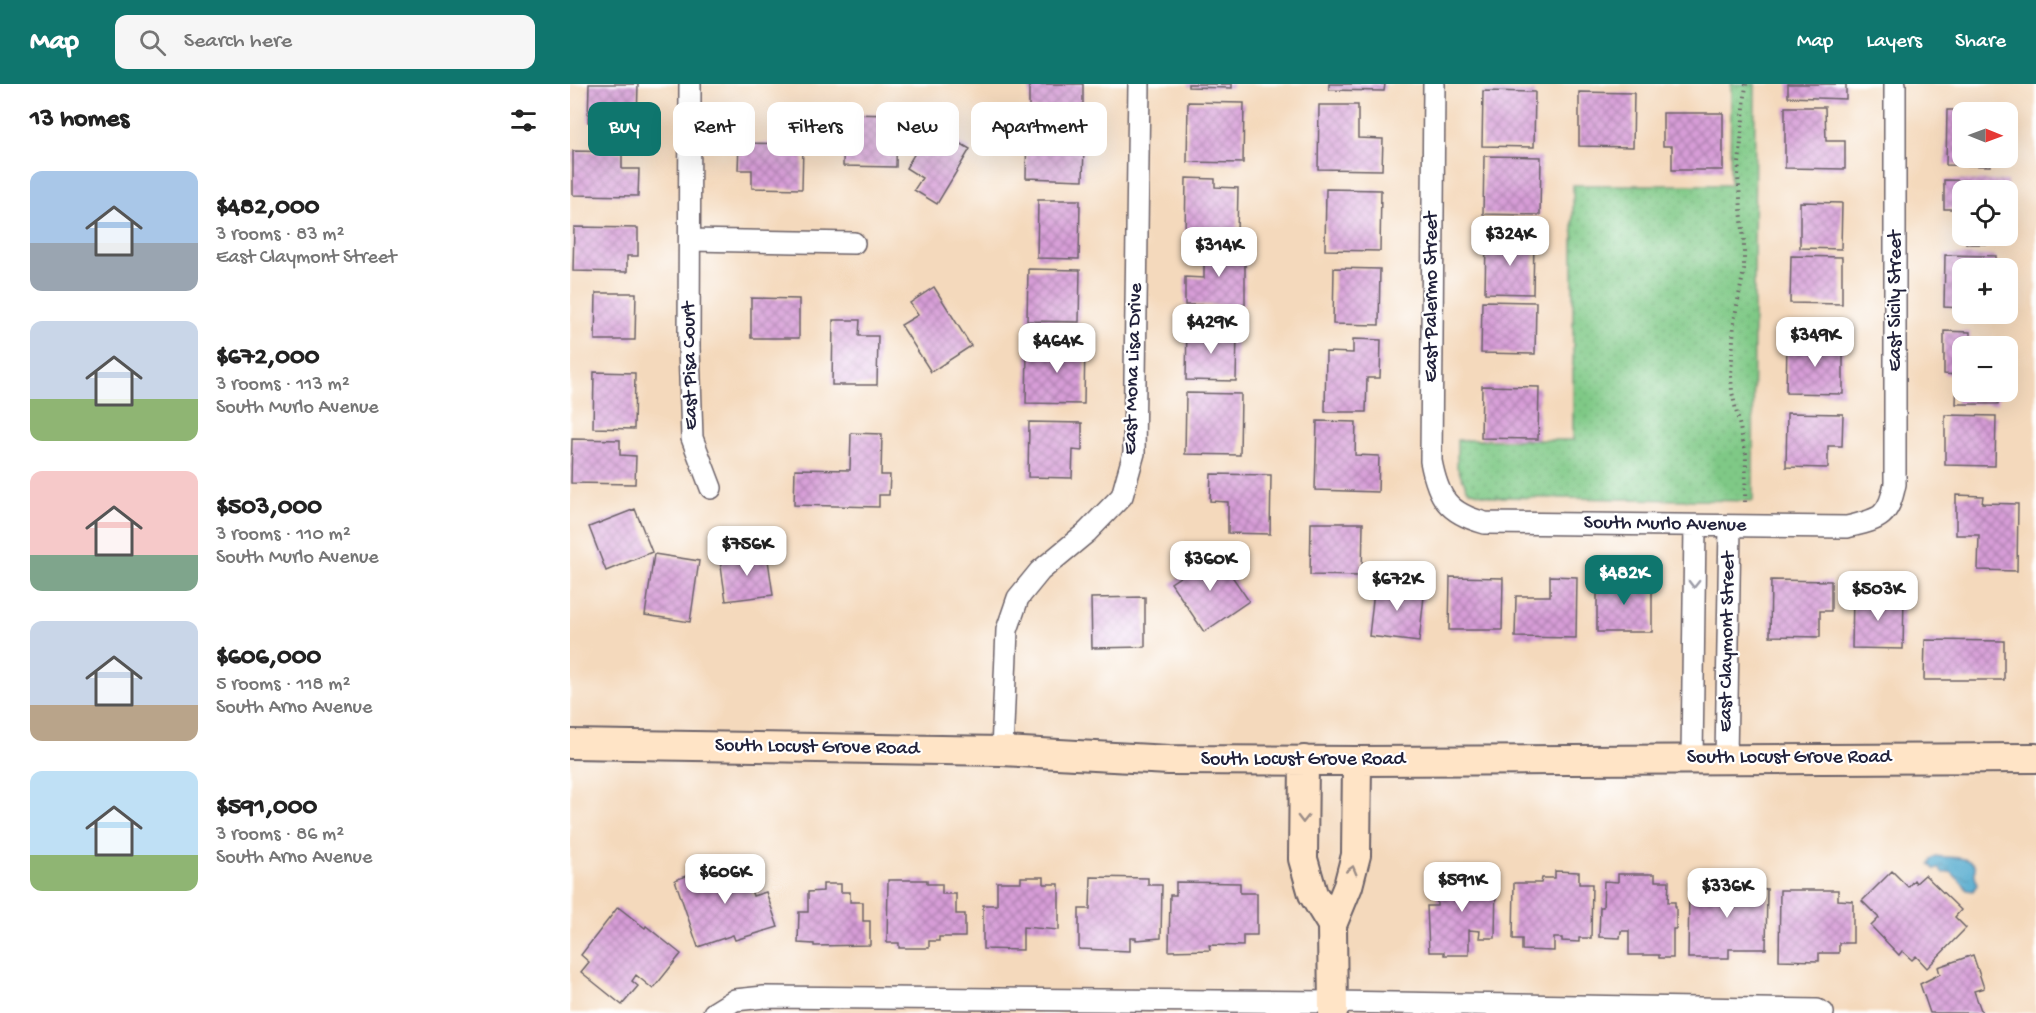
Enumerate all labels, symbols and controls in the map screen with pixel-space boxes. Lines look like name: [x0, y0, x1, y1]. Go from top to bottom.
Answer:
search box: [115, 15, 535, 69]
text: Map: [30, 26, 79, 59]
icon: search: [136, 26, 169, 59]
text: Search here: [184, 29, 292, 55]
text: Map: [1797, 30, 1833, 55]
text: Layers: [1866, 30, 1922, 55]
text: Share: [1955, 30, 2006, 55]
chip: Buy: [588, 102, 661, 156]
chip: Rent: [673, 102, 755, 156]
chip: Filters: [767, 102, 864, 156]
chip: New: [876, 102, 959, 156]
chip: Apartment: [971, 102, 1107, 156]
north arrow: [1952, 102, 2018, 168]
map controls: [1952, 102, 2018, 402]
icon: filters: [507, 104, 540, 137]
text: 13 homes: [30, 105, 129, 136]
button: locate: [1952, 180, 2018, 246]
text: $482,000: [216, 193, 319, 224]
icon: home: [78, 195, 150, 267]
street label: East Palermo Street: [1421, 210, 1444, 382]
pin: $324K: [1468, 216, 1552, 267]
text: 3 rooms · 83 m²: [216, 224, 344, 247]
text: $324K: [1485, 224, 1535, 247]
pin: $314K: [1177, 227, 1261, 278]
street label: East Sicily Street: [1885, 229, 1908, 371]
text: $314K: [1195, 235, 1243, 258]
text: East Claymont Street: [216, 247, 396, 270]
button: +: [1952, 258, 2018, 324]
street label: East Mona Lisa Drive: [1120, 282, 1149, 455]
street label: East Pisa Court: [678, 300, 704, 430]
pin: $429K: [1169, 304, 1253, 355]
text: $429K: [1186, 312, 1236, 335]
pin: $349K: [1773, 317, 1857, 368]
pin: $464K: [1015, 323, 1099, 374]
text: $349K: [1790, 325, 1840, 348]
text: $464K: [1032, 331, 1082, 354]
button: −: [1952, 336, 2018, 402]
text: $672,000: [216, 343, 320, 374]
icon: home: [78, 345, 150, 417]
text: 3 rooms · 113 m²: [216, 374, 350, 397]
text: South Murlo Avenue: [216, 397, 379, 420]
text: $503,000: [216, 493, 322, 524]
icon: home: [78, 495, 150, 567]
street label: South Murlo Avenue: [1583, 512, 1747, 538]
text: 3 rooms · 110 m²: [216, 524, 351, 547]
pin: $756K: [705, 526, 789, 577]
text: $756K: [721, 534, 773, 557]
pin: $360K: [1168, 541, 1252, 592]
text: South Murlo Avenue: [216, 547, 379, 570]
text: $360K: [1184, 549, 1236, 572]
street label: East Claymont Street: [1715, 550, 1741, 732]
pin: $482K: [1582, 555, 1666, 606]
pin: $672K: [1355, 561, 1439, 612]
text: $482K: [1599, 563, 1649, 586]
text: $672K: [1372, 569, 1422, 592]
pin: $503K: [1836, 571, 1920, 622]
text: $503K: [1852, 579, 1904, 602]
one-way arrow: [1688, 580, 1700, 589]
text: $606,000: [216, 643, 321, 674]
icon: home: [78, 645, 150, 717]
text: 5 rooms · 118 m²: [216, 674, 350, 697]
text: South Arno Avenue: [216, 697, 372, 720]
street label: South Locust Grove Road: [715, 735, 922, 761]
street label: South Locust Grove Road: [1687, 747, 1894, 770]
street label: South Locust Grove Road: [1201, 749, 1408, 772]
text: $591,000: [216, 793, 317, 824]
icon: home: [78, 795, 150, 867]
one-way arrow: [1297, 814, 1309, 823]
text: 3 rooms · 86 m²: [216, 824, 344, 847]
text: South Arno Avenue: [216, 847, 372, 870]
pin: $606K: [683, 854, 767, 905]
text: $606K: [699, 862, 751, 885]
pin: $591K: [1420, 862, 1504, 913]
one-way arrow: [1345, 865, 1357, 876]
pin: $336K: [1685, 868, 1769, 919]
text: $591K: [1438, 870, 1486, 893]
text: $336K: [1702, 876, 1752, 899]

